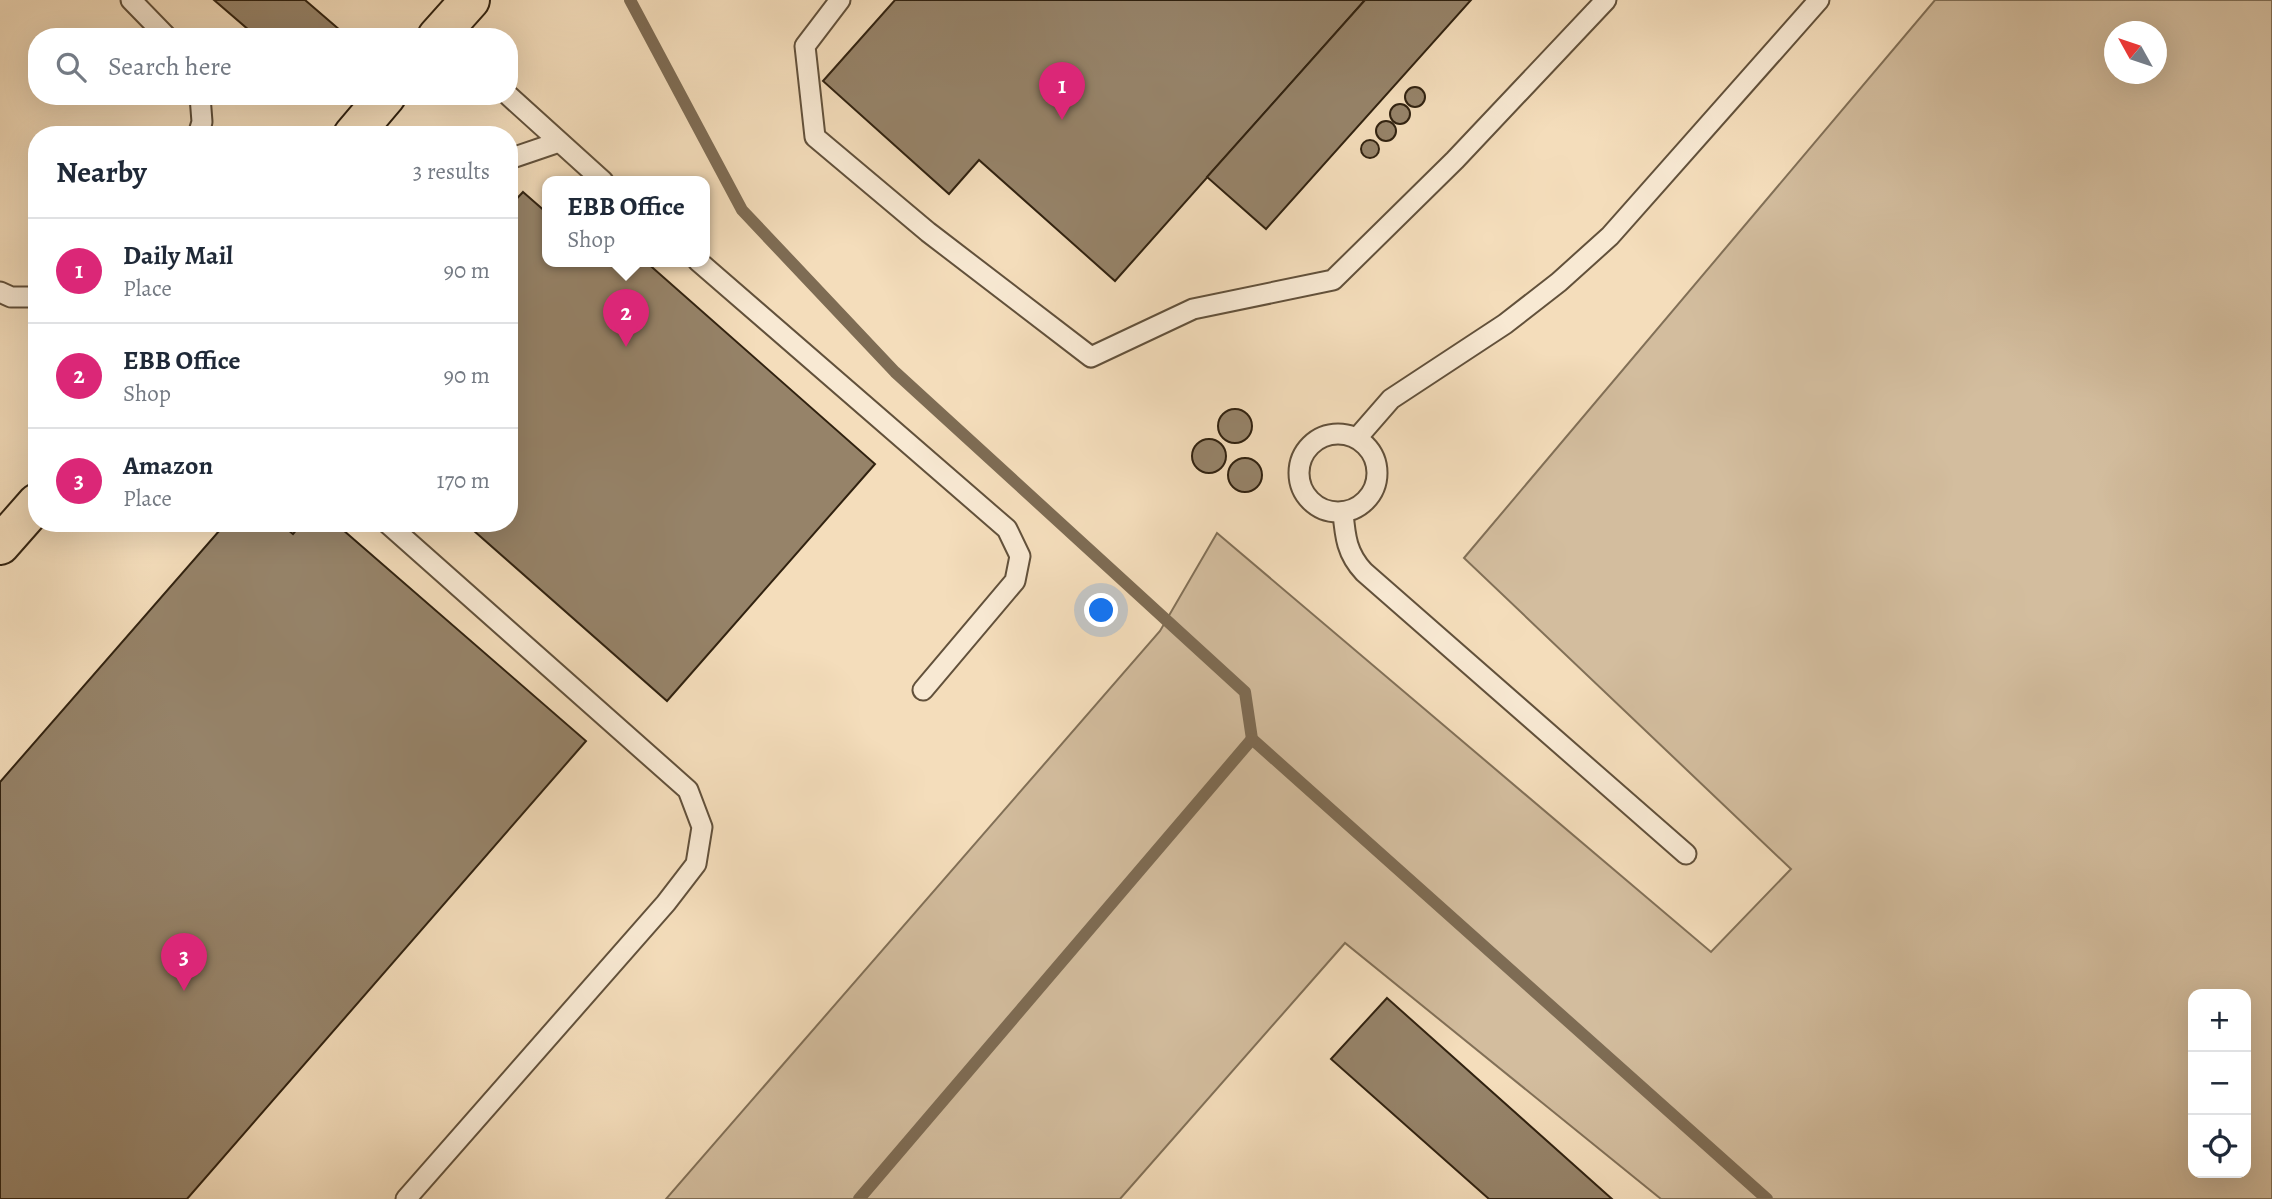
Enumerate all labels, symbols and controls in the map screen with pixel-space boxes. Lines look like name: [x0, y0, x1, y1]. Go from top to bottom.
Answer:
north arrow: [2104, 21, 2167, 84]
search box: [28, 28, 518, 105]
icon: search: [52, 48, 90, 86]
text: Search here: [108, 49, 232, 84]
pin: 1: [1039, 62, 1085, 120]
text: Nearby: [56, 152, 147, 192]
text: 3 results: [413, 156, 490, 187]
popup: [542, 176, 710, 267]
text: EBB Office: [567, 189, 685, 224]
text: Shop: [567, 224, 615, 255]
text: Daily Mail: [123, 238, 233, 273]
text: 1: [75, 255, 83, 286]
text: 90 m: [444, 255, 490, 286]
text: Place: [123, 273, 172, 304]
pin: 2: [603, 289, 649, 347]
text: EBB Office: [123, 343, 241, 378]
text: 2: [73, 360, 85, 391]
text: 90 m: [444, 360, 490, 391]
text: Shop: [123, 378, 171, 409]
text: Amazon: [123, 448, 213, 483]
text: 3: [74, 465, 84, 496]
text: 170 m: [437, 465, 490, 496]
text: Place: [123, 483, 172, 514]
your location: [1084, 593, 1118, 627]
pin: 3: [161, 933, 207, 991]
map controls: [2188, 989, 2251, 1178]
button: +: [2188, 989, 2251, 1052]
button: −: [2188, 1052, 2251, 1115]
button: locate: [2188, 1115, 2251, 1178]

